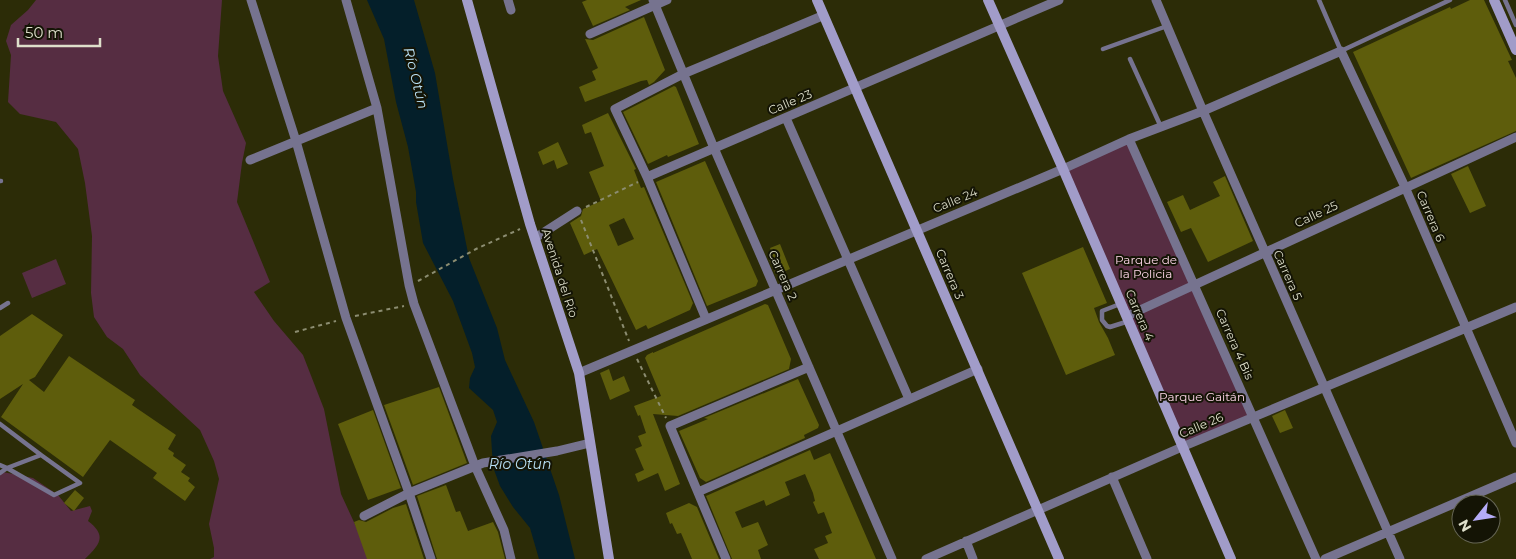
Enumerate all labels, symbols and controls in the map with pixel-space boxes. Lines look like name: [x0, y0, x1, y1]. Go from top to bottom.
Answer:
scale bar: [18, 15, 100, 47]
text: 50 m: [25, 23, 63, 42]
water label: Río Otún: [400, 45, 432, 111]
street label: Calle 23: [766, 86, 814, 118]
street label: Calle 24: [930, 184, 980, 216]
street label: Carrera 6: [1414, 188, 1448, 244]
street label: Calle 25: [1292, 197, 1340, 231]
street label: Avenida del Río: [539, 227, 581, 319]
street label: Carrera 3: [933, 246, 967, 302]
street label: Carrera 2: [765, 248, 801, 303]
street label: Carrera 5: [1270, 248, 1306, 303]
park label: Parque de la Policia: [1115, 252, 1177, 281]
street label: Carrera 4: [1122, 287, 1158, 343]
street label: Carrera 4 Bis: [1213, 306, 1257, 382]
park label: Parque Gaitán: [1159, 389, 1245, 404]
street label: Calle 26: [1177, 409, 1225, 441]
water label: Río Otún: [489, 455, 551, 473]
north arrow: [1451, 494, 1501, 544]
text: N: [1454, 516, 1475, 535]

